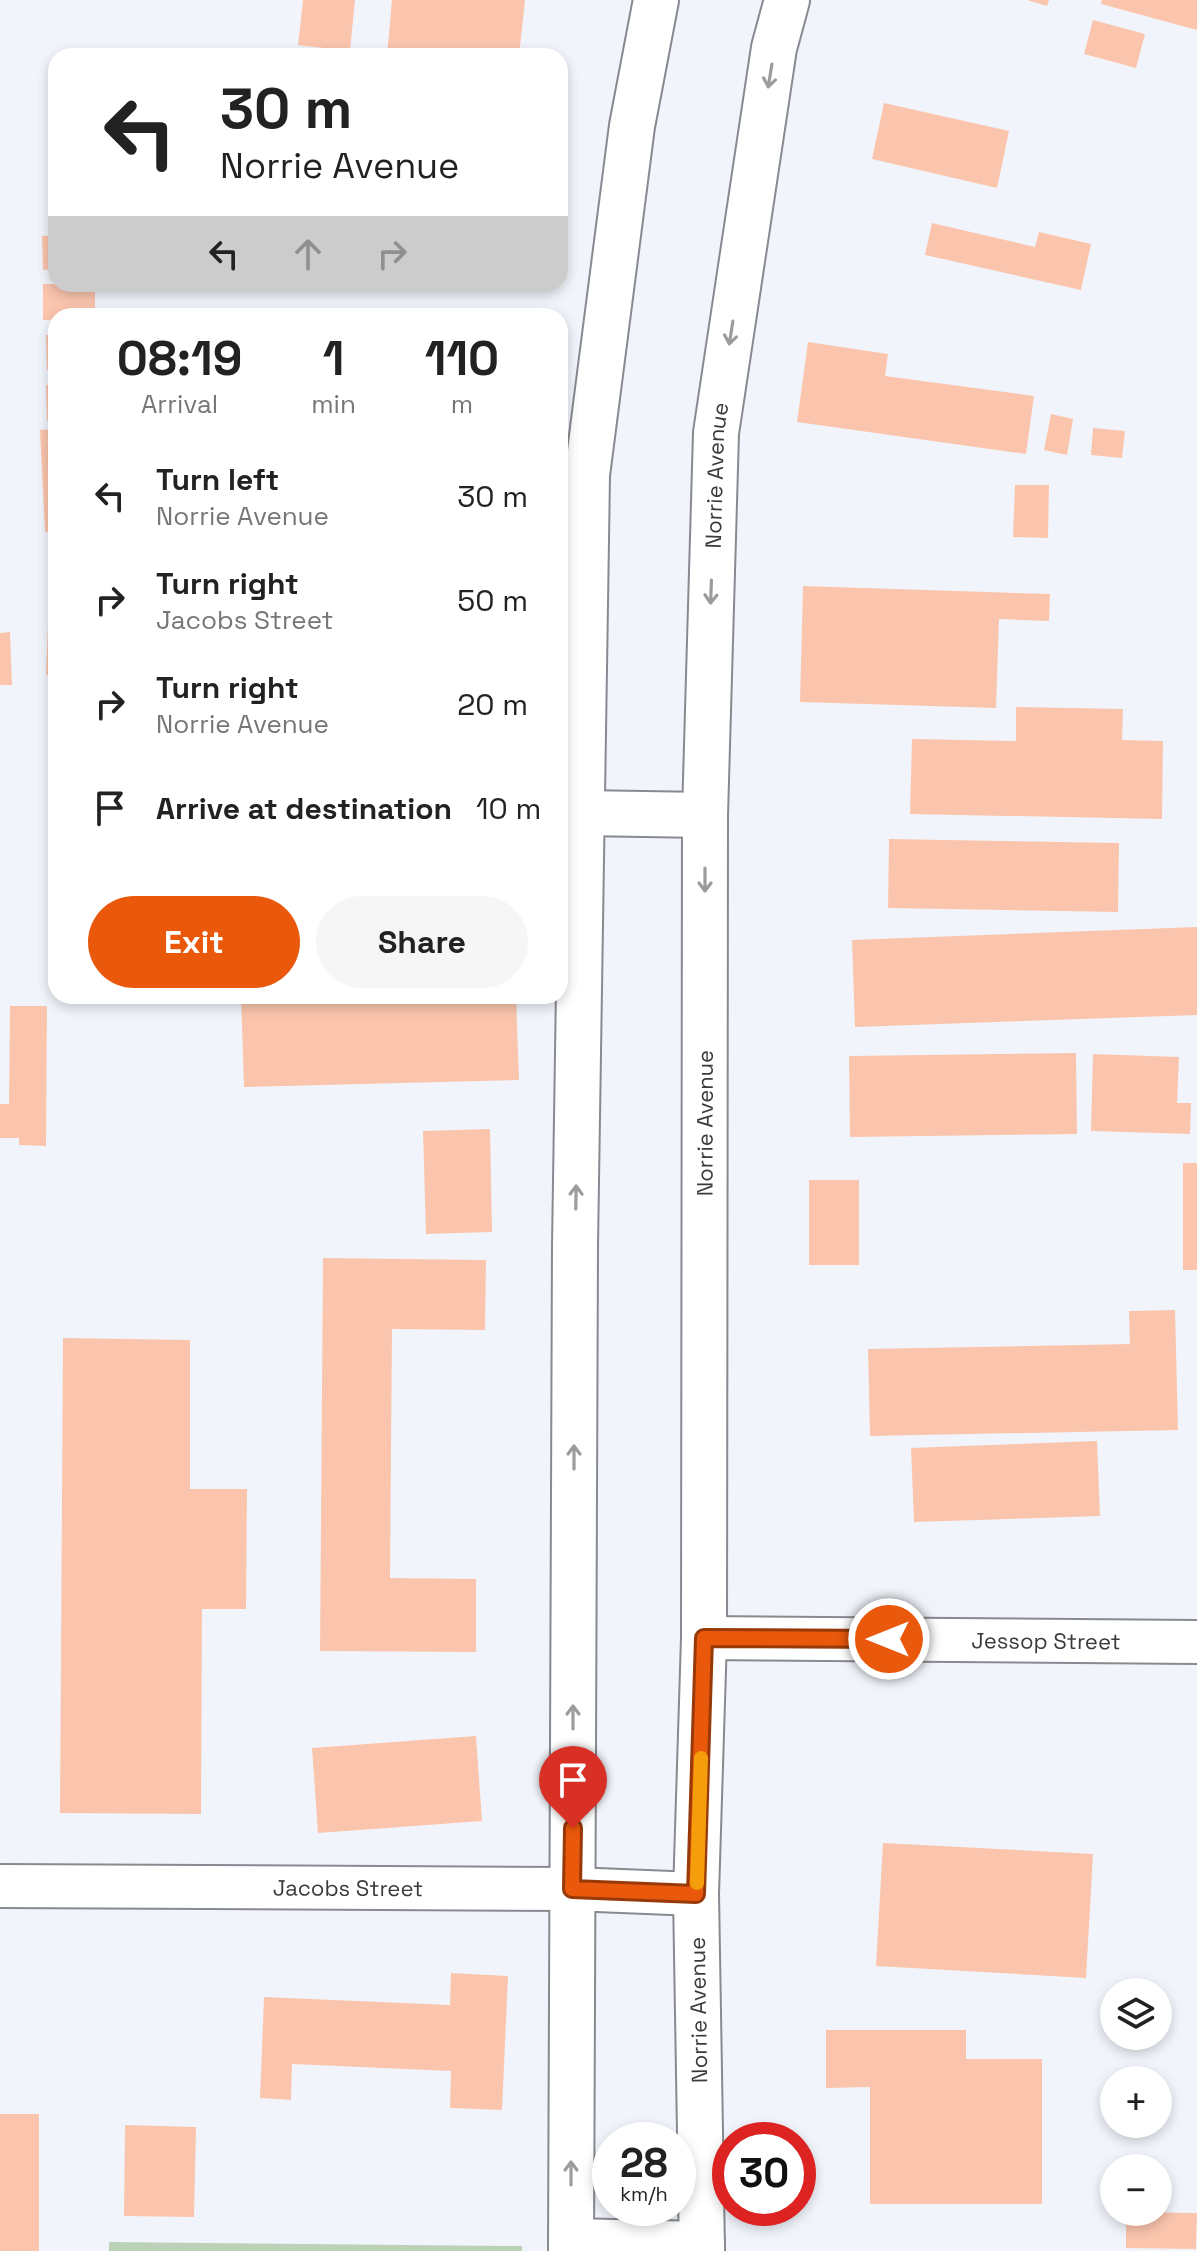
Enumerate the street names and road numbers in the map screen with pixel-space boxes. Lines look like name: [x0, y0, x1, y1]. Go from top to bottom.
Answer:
street label: Norrie Avenue: [699, 400, 734, 549]
street label: Norrie Avenue: [691, 1050, 719, 1196]
street label: Jessop Street: [971, 1626, 1121, 1655]
street label: Jacobs Street: [273, 1873, 423, 1902]
street label: Norrie Avenue: [683, 1937, 713, 2083]

